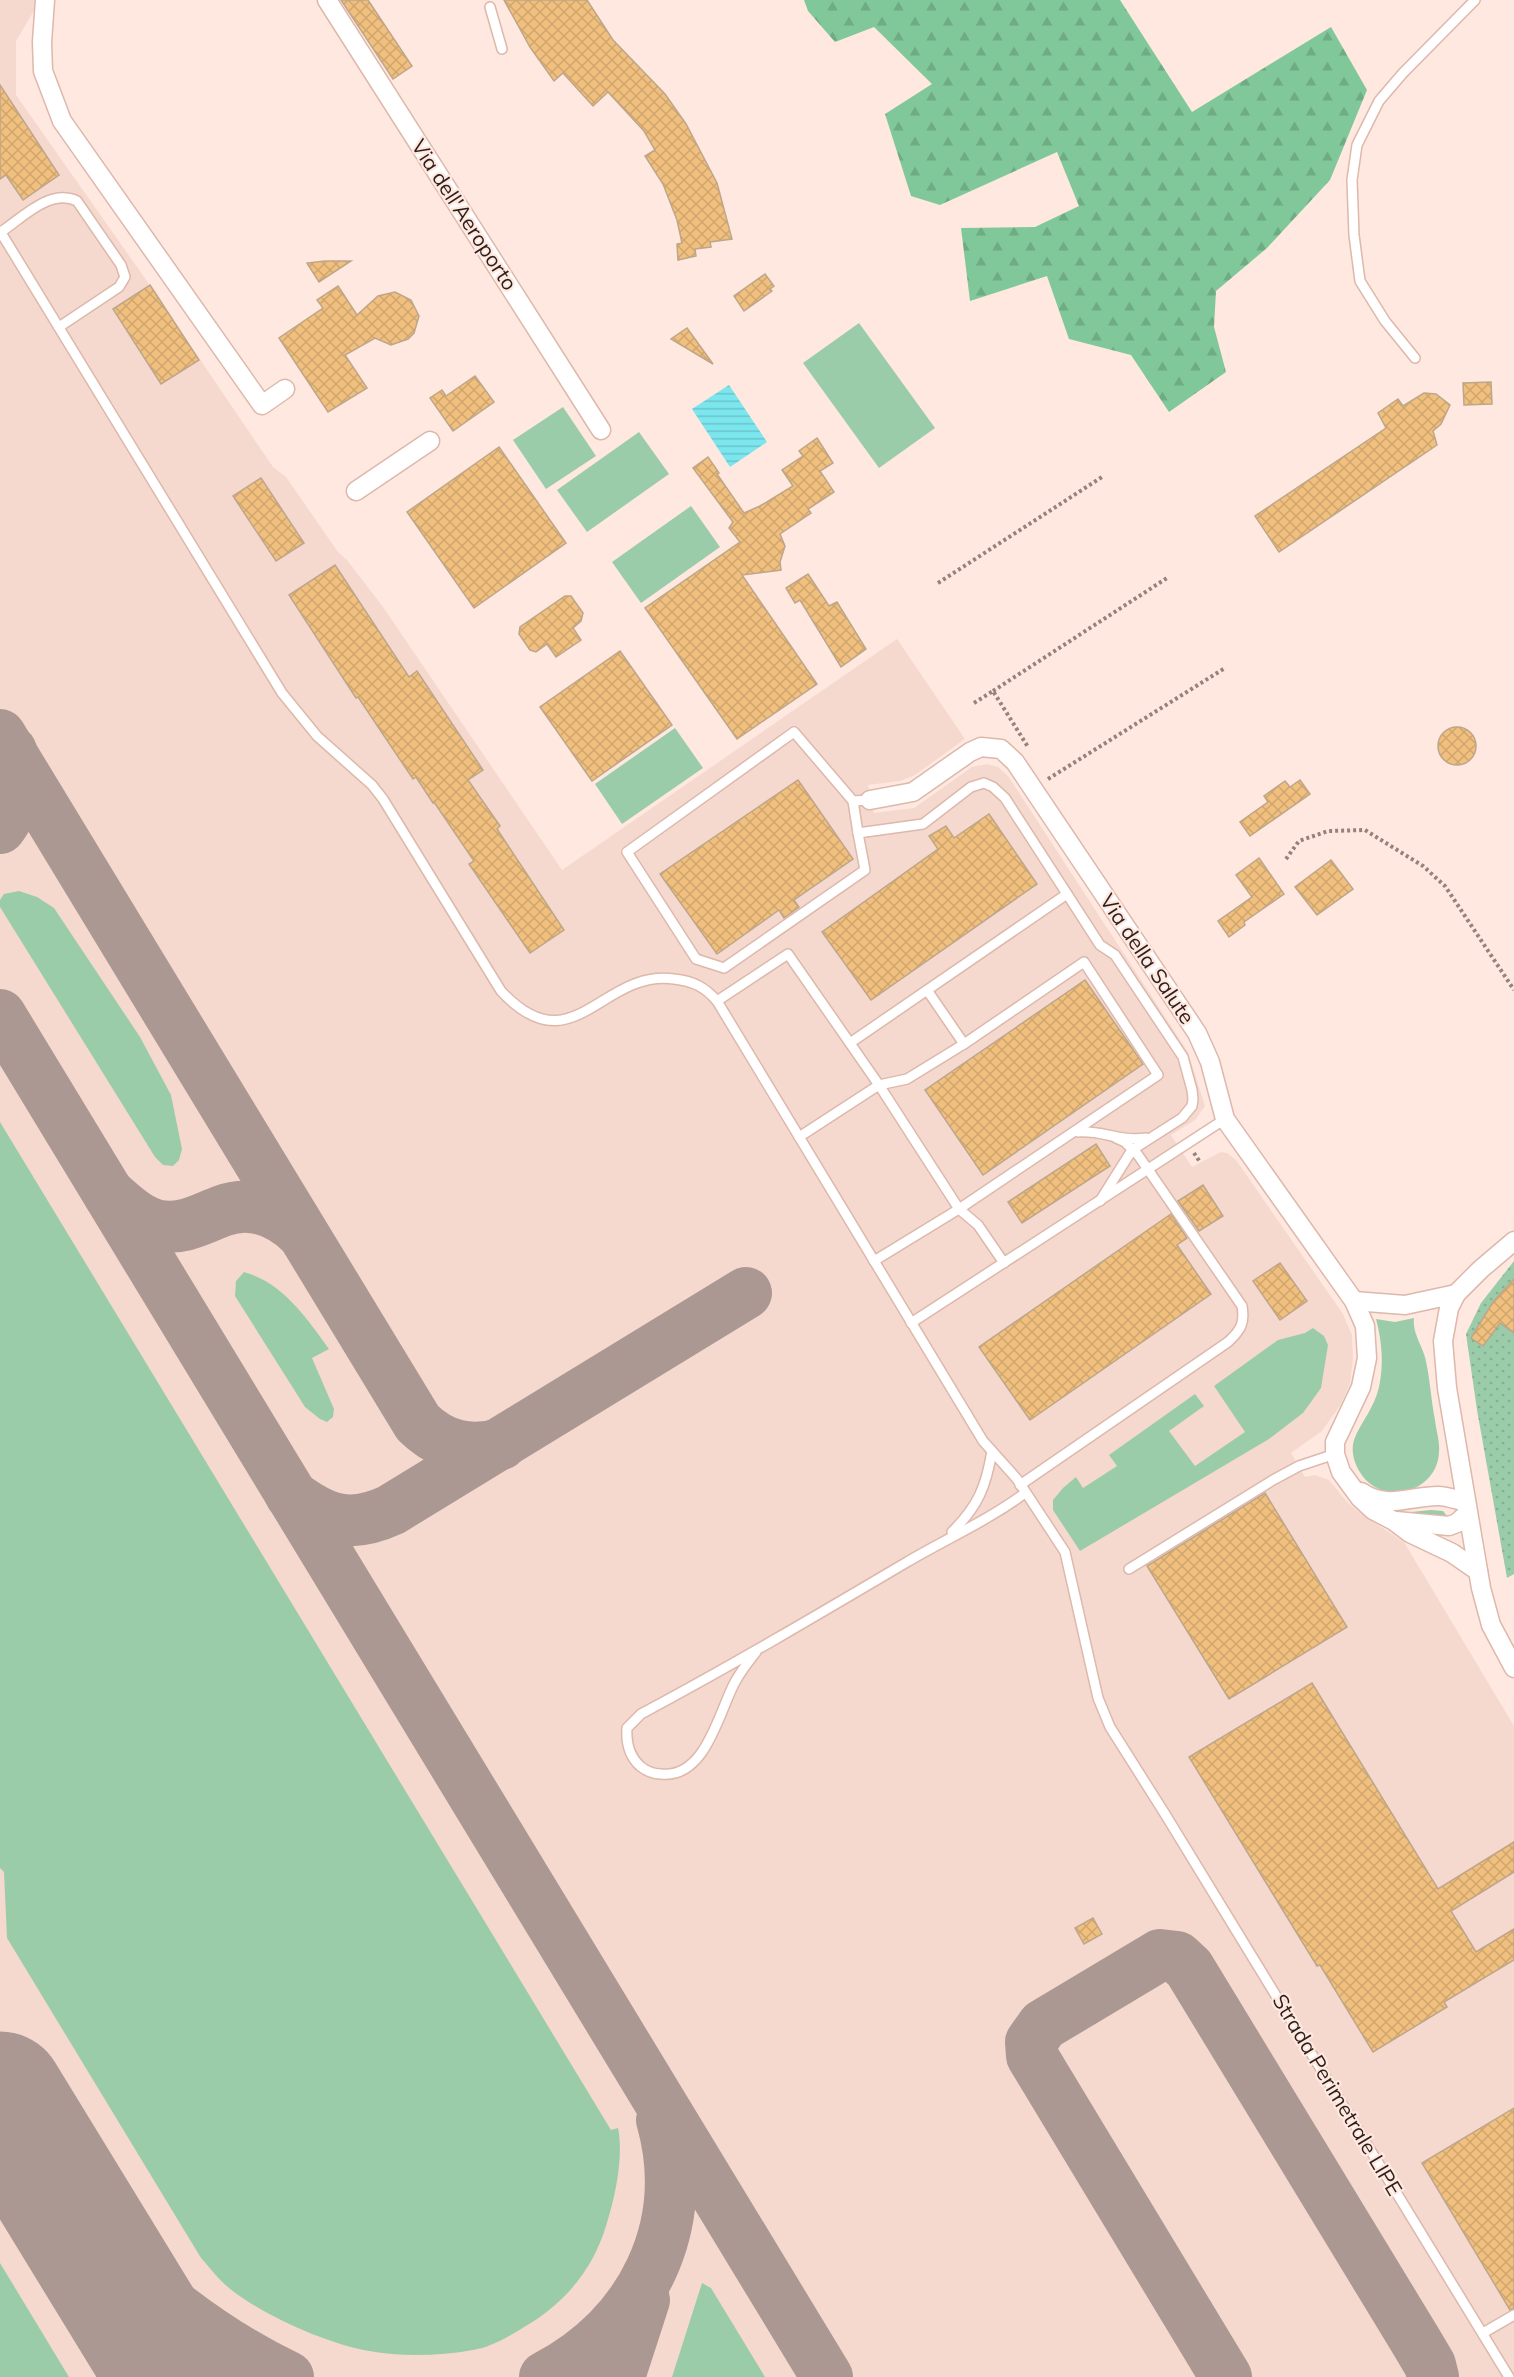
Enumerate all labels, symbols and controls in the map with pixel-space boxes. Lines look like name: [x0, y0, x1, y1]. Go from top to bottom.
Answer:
street label: Via dell'Aeroporto: [406, 134, 523, 295]
street label: Via della Salute: [1095, 888, 1201, 1028]
street label: Strada Perimetrale LIPE: [1267, 1989, 1408, 2200]

